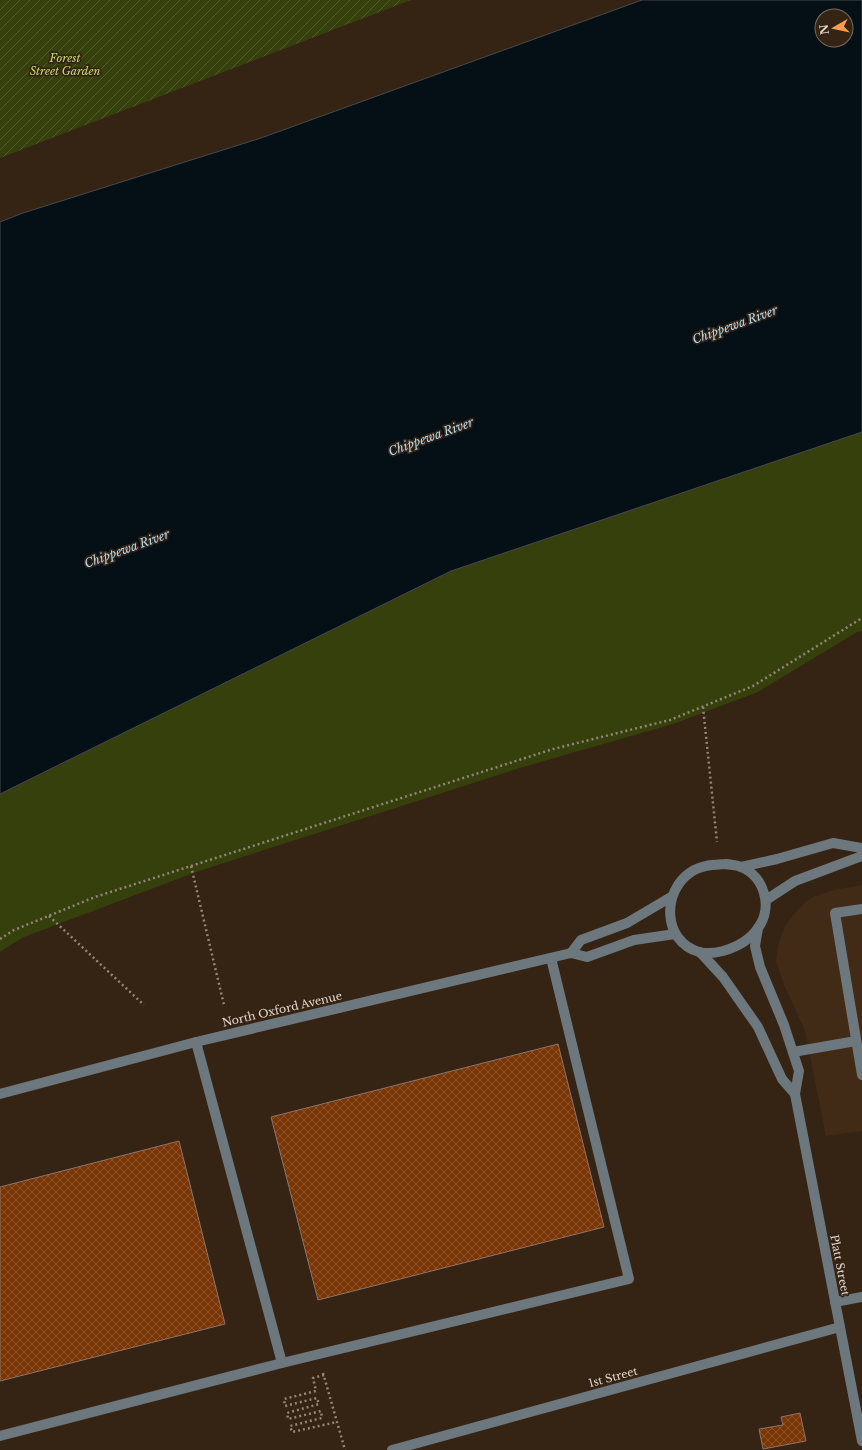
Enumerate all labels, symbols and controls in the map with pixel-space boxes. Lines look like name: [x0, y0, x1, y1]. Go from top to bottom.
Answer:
north arrow: [814, 8, 854, 48]
text: N: [816, 23, 832, 36]
park label: Forest Street Garden: [30, 51, 100, 78]
water label: Chippewa River: [690, 302, 780, 347]
water label: Chippewa River: [386, 414, 476, 459]
water label: Chippewa River: [82, 526, 172, 571]
street label: North Oxford Avenue: [221, 988, 343, 1030]
street label: Platt Street: [827, 1233, 853, 1297]
street label: 1st Street: [587, 1364, 640, 1390]

